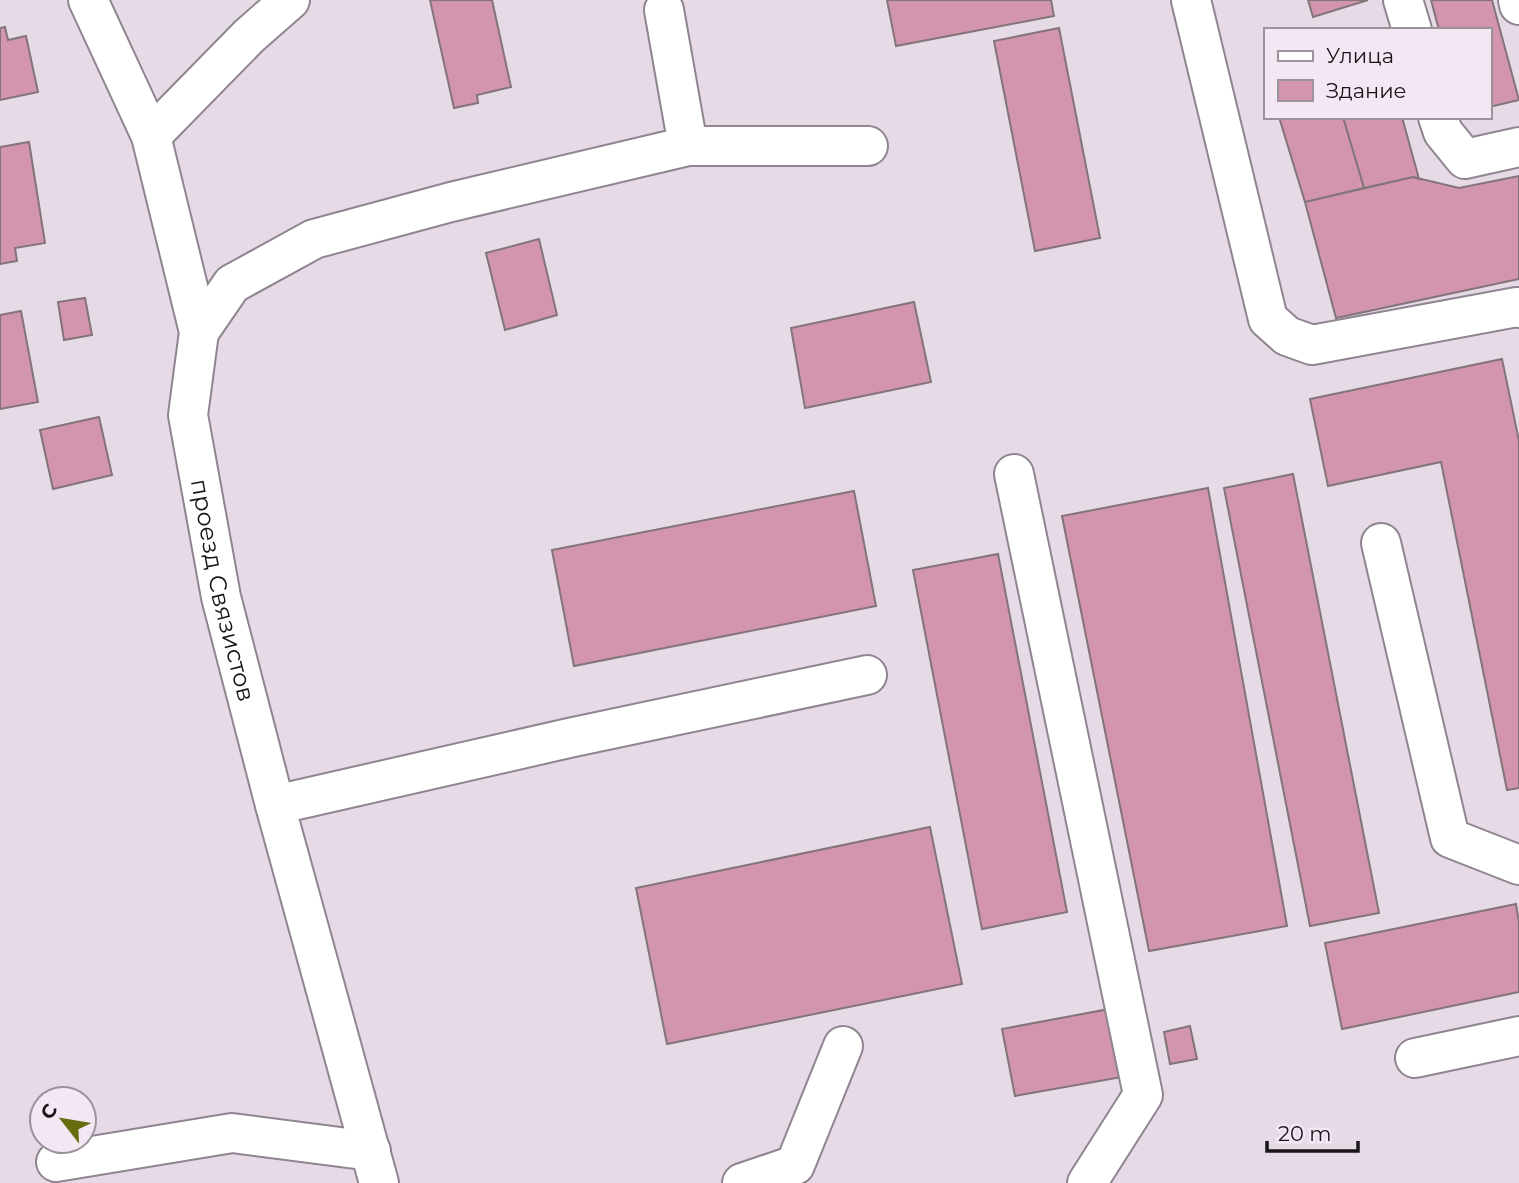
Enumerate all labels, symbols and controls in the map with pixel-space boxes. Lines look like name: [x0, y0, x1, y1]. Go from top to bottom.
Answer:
legend: [1264, 28, 1491, 119]
text: Улица: [1326, 43, 1394, 68]
text: Здание: [1326, 78, 1407, 103]
street label: проезд Связистов: [185, 476, 262, 704]
north arrow: [28, 1085, 98, 1155]
text: С: [35, 1099, 62, 1123]
scale bar: [1267, 1110, 1358, 1154]
text: 20 m: [1278, 1121, 1332, 1146]

